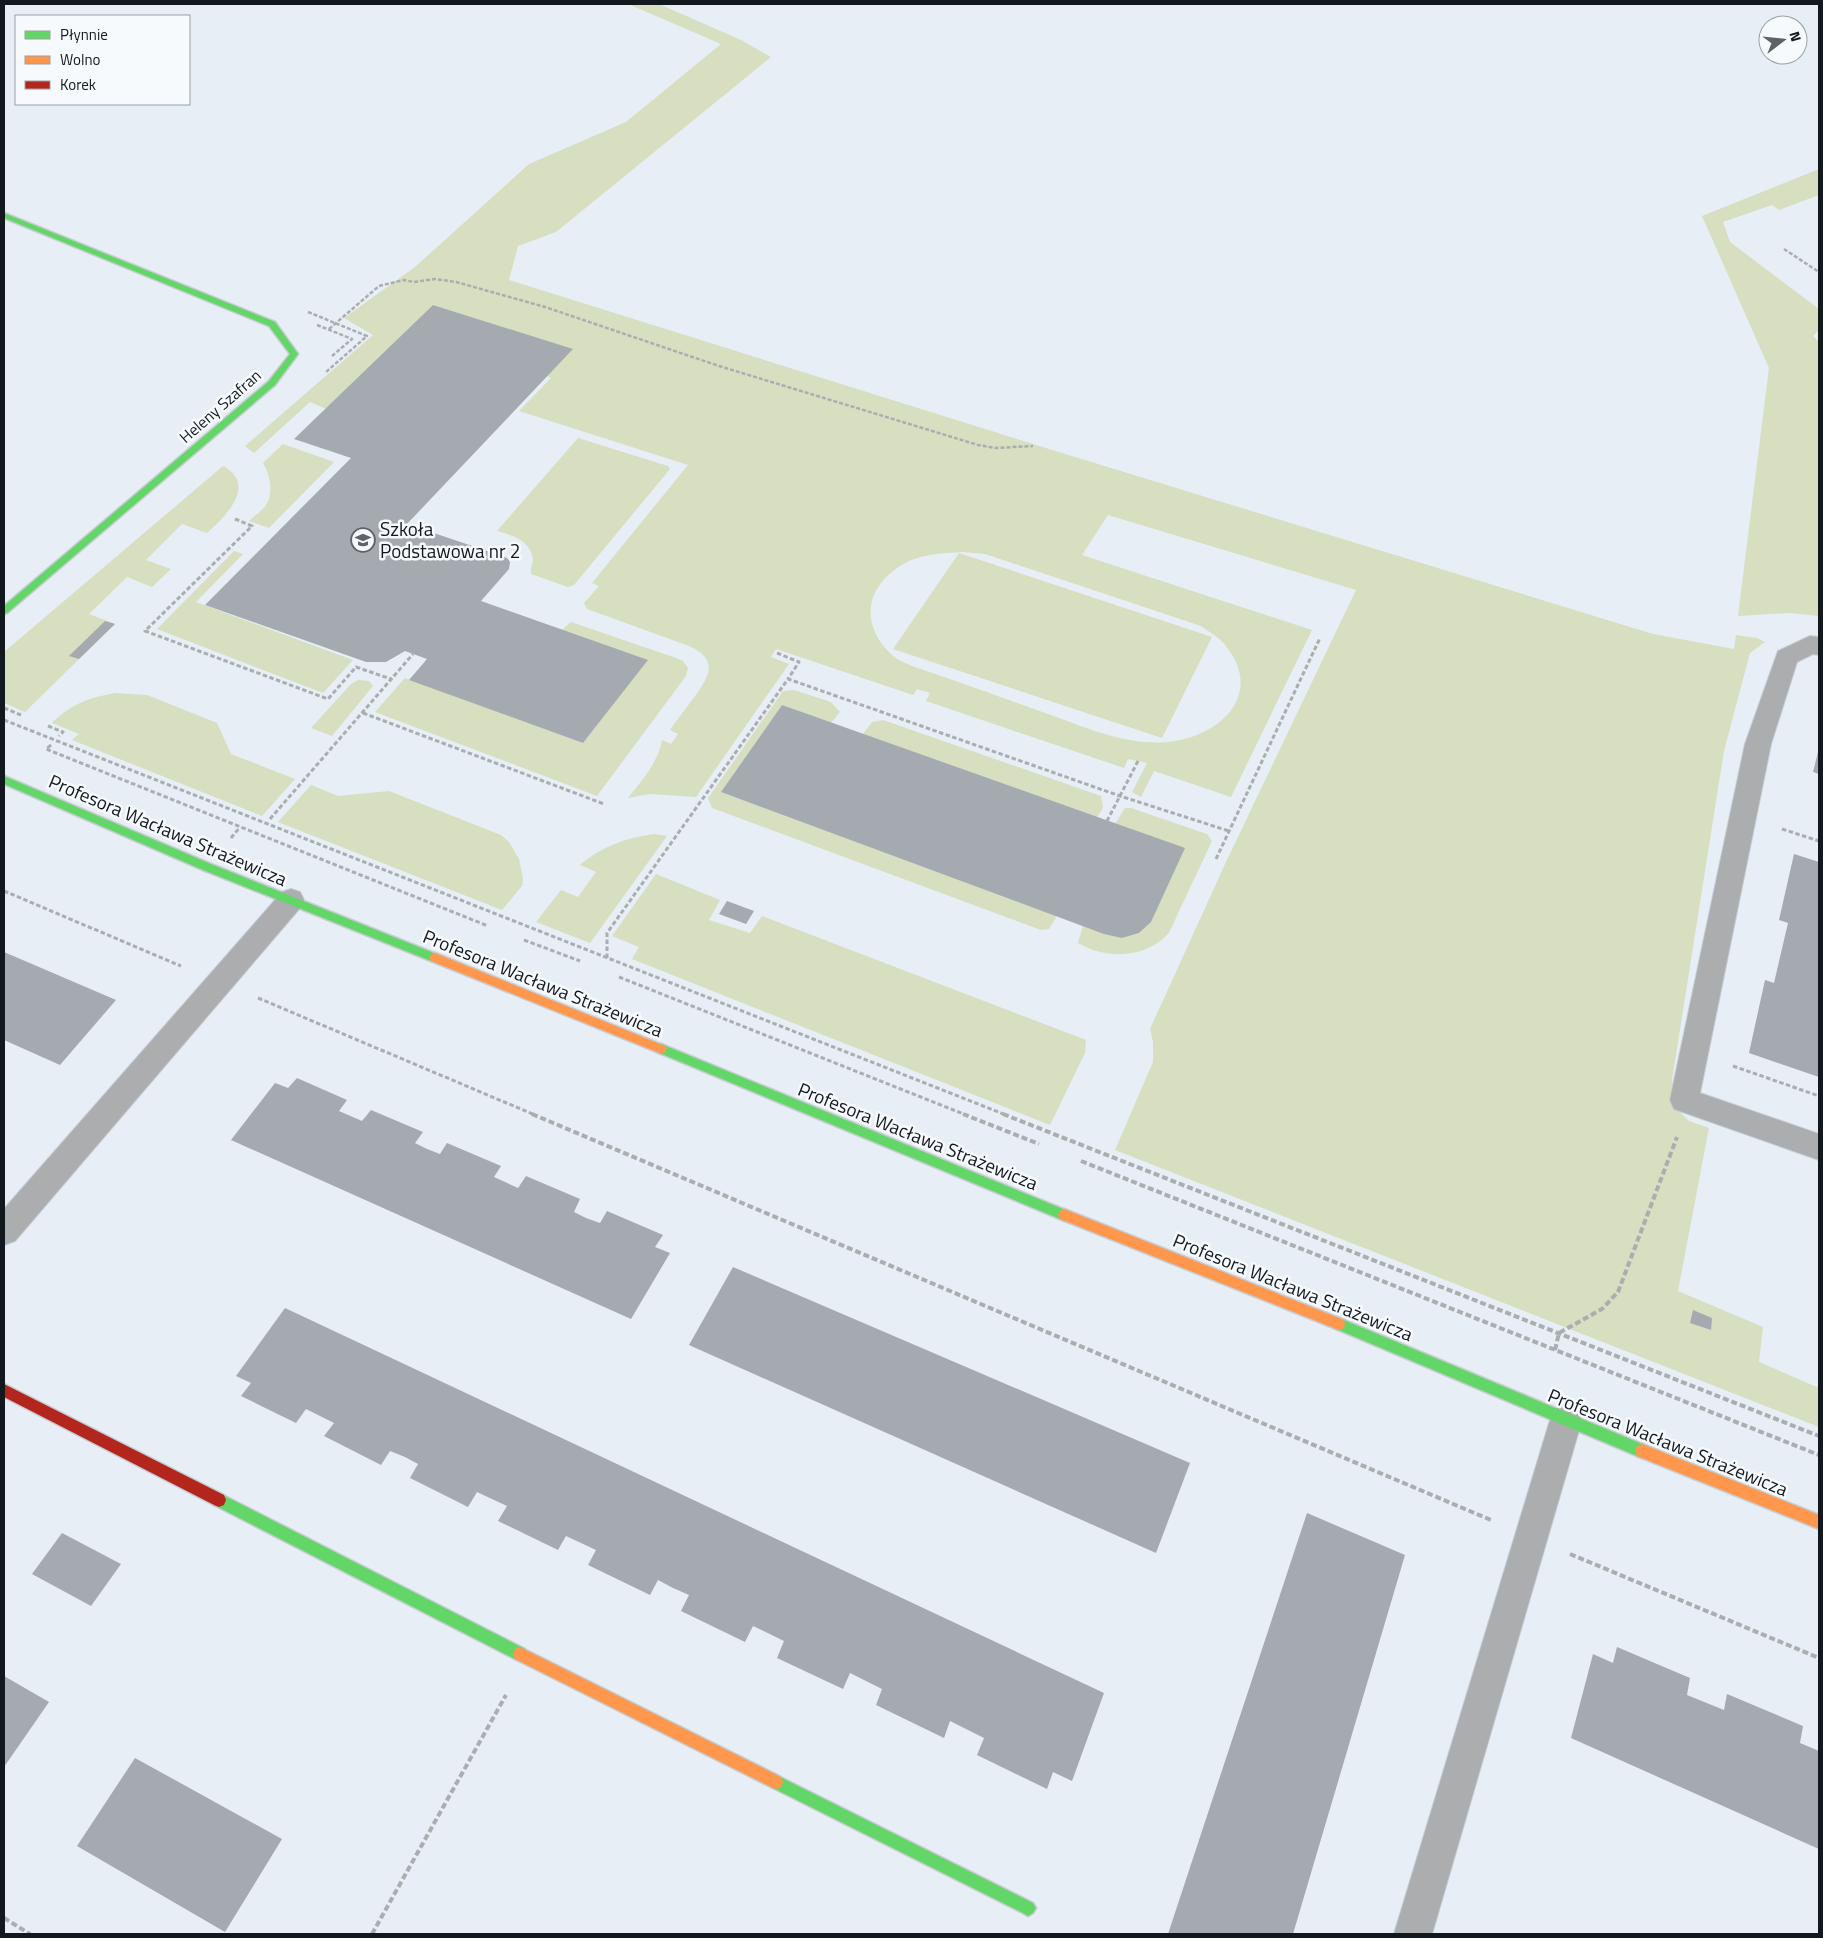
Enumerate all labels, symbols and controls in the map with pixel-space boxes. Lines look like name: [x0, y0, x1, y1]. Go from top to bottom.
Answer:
legend: [15, 15, 190, 105]
north arrow: [1758, 15, 1808, 65]
text: Płynnie: [60, 23, 108, 46]
text: N: [1785, 29, 1807, 44]
text: Wolno: [60, 48, 100, 71]
text: Korek: [60, 73, 96, 96]
street label: Heleny Szafran: [174, 364, 266, 448]
place label: Szkoła Podstawowa nr 2: [380, 514, 520, 565]
school or university icon: Szkoła Podstawowa nr 2: [350, 527, 376, 553]
street label: Profesora Wacława Strażewicza: [44, 766, 292, 893]
street label: Profesora Wacława Strażewicza: [419, 921, 668, 1044]
street label: Profesora Wacława Strażewicza: [794, 1074, 1043, 1197]
street label: Profesora Wacława Strażewicza: [1169, 1225, 1418, 1348]
street label: Profesora Wacława Strażewicza: [1544, 1380, 1793, 1503]

